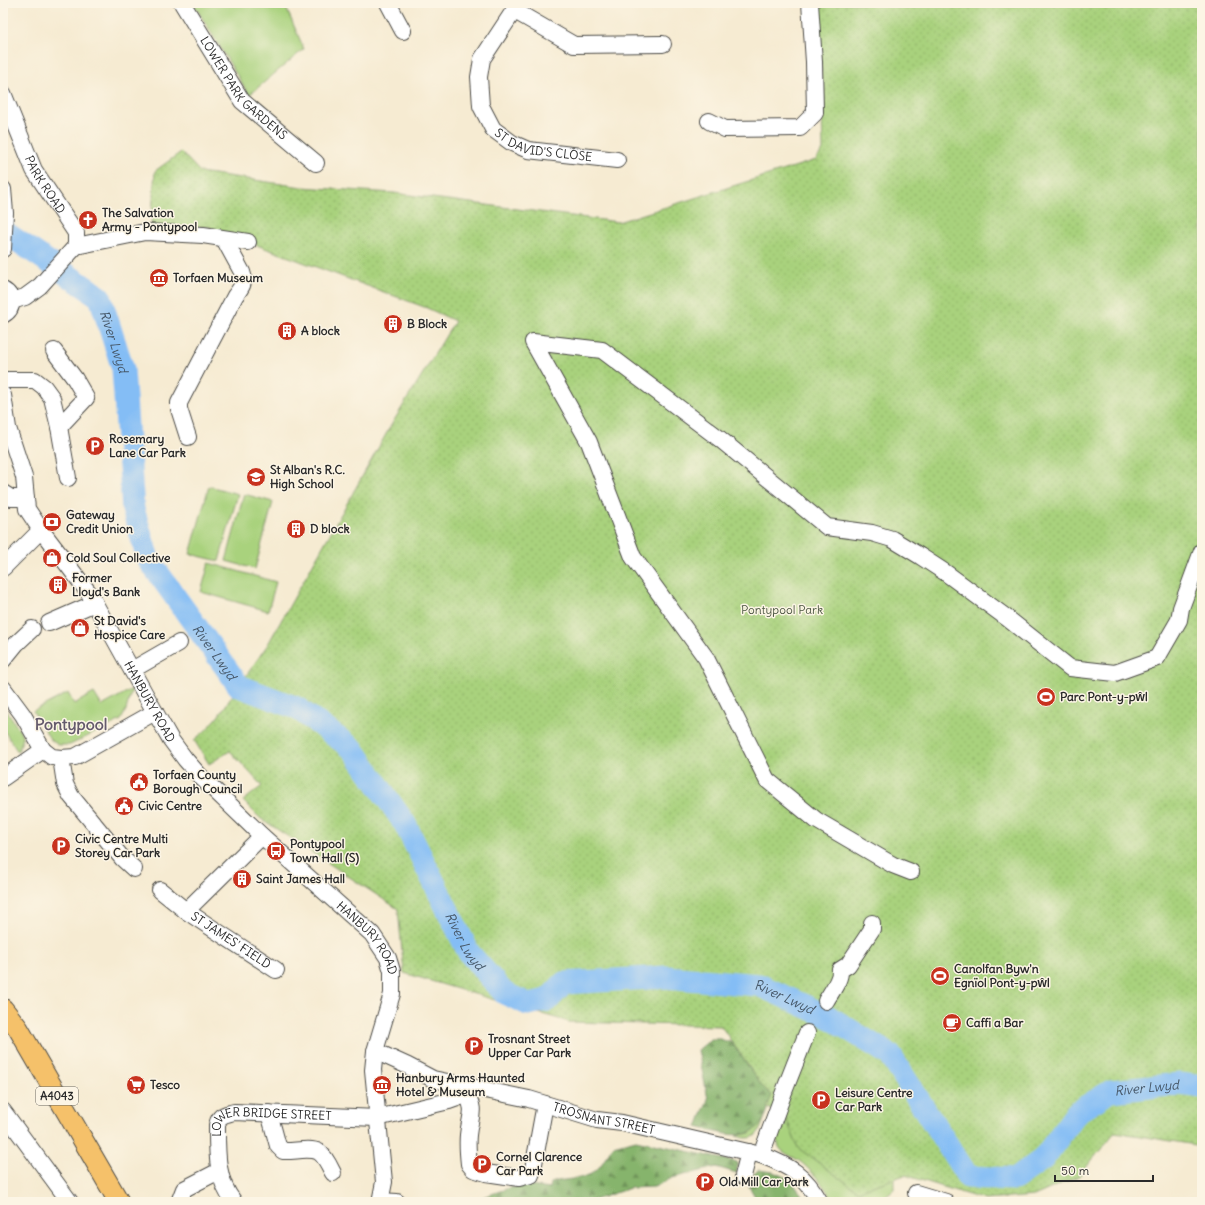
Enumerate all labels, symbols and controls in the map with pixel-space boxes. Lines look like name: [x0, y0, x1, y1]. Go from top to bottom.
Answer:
street label: LOWER PARK GARDENS: [197, 33, 291, 143]
street label: ST DAVID'S CLOSE: [492, 125, 593, 164]
street label: PARK ROAD: [22, 153, 69, 216]
place label: The Salvation Army - Pontypool: [102, 205, 197, 235]
church icon: The Salvation Army - Pontypool: [77, 209, 99, 231]
museum icon: Torfaen Museum: [148, 267, 170, 289]
place label: Torfaen Museum: [173, 270, 264, 285]
water label: River Lwyd: [96, 308, 132, 377]
building icon: B Block: [382, 313, 404, 335]
place label: B Block: [407, 316, 447, 331]
building icon: A block: [276, 320, 298, 342]
place label: A block: [301, 323, 340, 338]
place label: Rosemary Lane Car Park: [109, 431, 186, 460]
parking icon: Rosemary Lane Car Park: [84, 435, 106, 457]
place label: St Alban's R.C. High School: [270, 462, 345, 492]
school or university icon: St Alban's R.C. High School: [245, 466, 267, 488]
place label: Gateway Credit Union: [66, 507, 133, 536]
bank icon: Gateway Credit Union: [41, 511, 63, 533]
building icon: D block: [285, 518, 307, 540]
place label: D block: [310, 521, 350, 536]
shop icon: Cold Soul Collective: [41, 547, 63, 569]
place label: Cold Soul Collective: [66, 550, 171, 565]
place label: Former Lloyd's Bank: [72, 570, 140, 600]
building icon: Former Lloyd's Bank: [47, 574, 69, 596]
park label: Pontypool Park: [741, 602, 823, 617]
place label: St David's Hospice Care: [94, 613, 166, 643]
shop icon: St David's Hospice Care: [69, 617, 91, 639]
water label: River Lwyd: [189, 621, 241, 686]
street label: HANBURY ROAD: [121, 658, 179, 745]
sports icon: Parc Pont-y-pŵl: [1035, 686, 1057, 708]
place label: Parc Pont-y-pŵl: [1060, 689, 1148, 705]
district label: Pontypool: [35, 714, 107, 735]
place label: Torfaen County Borough Council: [153, 767, 243, 797]
public building icon: Torfaen County Borough Council: [128, 771, 150, 793]
public building icon: Civic Centre: [113, 795, 135, 817]
place label: Civic Centre: [138, 798, 203, 813]
place label: Civic Centre Multi Storey Car Park: [75, 831, 168, 861]
parking icon: Civic Centre Multi Storey Car Park: [50, 835, 72, 857]
place label: Pontypool Town Hall (S): [290, 836, 359, 866]
bus stop icon: Pontypool Town Hall (S): [265, 840, 287, 862]
building icon: Saint James Hall: [231, 868, 253, 890]
place label: Saint James Hall: [256, 871, 345, 886]
street label: HANBURY ROAD: [334, 898, 401, 976]
street label: ST JAMES' FIELD: [188, 908, 274, 972]
water label: River Lwyd: [441, 909, 490, 976]
place label: Canolfan Byw'n Egnïol Pont-y-pŵl: [954, 961, 1050, 991]
sports icon: Canolfan Byw'n Egnïol Pont-y-pŵl: [929, 965, 951, 987]
water label: River Lwyd: [754, 977, 819, 1019]
cafe icon: Caffi a Bar: [941, 1012, 963, 1034]
place label: Caffi a Bar: [966, 1015, 1023, 1030]
place label: Trosnant Street Upper Car Park: [488, 1031, 571, 1061]
parking icon: Trosnant Street Upper Car Park: [463, 1035, 485, 1057]
place label: Hanbury Arms Haunted Hotel & Museum: [396, 1070, 525, 1099]
supermarket icon: Tesco: [125, 1074, 147, 1096]
museum icon: Hanbury Arms Haunted Hotel & Museum: [371, 1074, 393, 1096]
water label: River Lwyd: [1114, 1076, 1182, 1100]
place label: Tesco: [150, 1077, 180, 1092]
place label: Leisure Centre Car Park: [835, 1085, 913, 1114]
road number: A4043: [36, 1087, 78, 1105]
parking icon: Leisure Centre Car Park: [810, 1089, 832, 1111]
street label: TROSNANT STREET: [551, 1099, 656, 1137]
street label: LOWER BRIDGE STREET: [209, 1104, 332, 1137]
place label: Cornel Clarence Car Park: [496, 1149, 583, 1178]
parking icon: Cornel Clarence Car Park: [471, 1153, 493, 1175]
scale bar: [1055, 1157, 1153, 1183]
text: 50 m: [1061, 1163, 1090, 1178]
parking icon: Old Mill Car Park: [694, 1171, 716, 1193]
place label: Old Mill Car Park: [719, 1174, 809, 1189]

